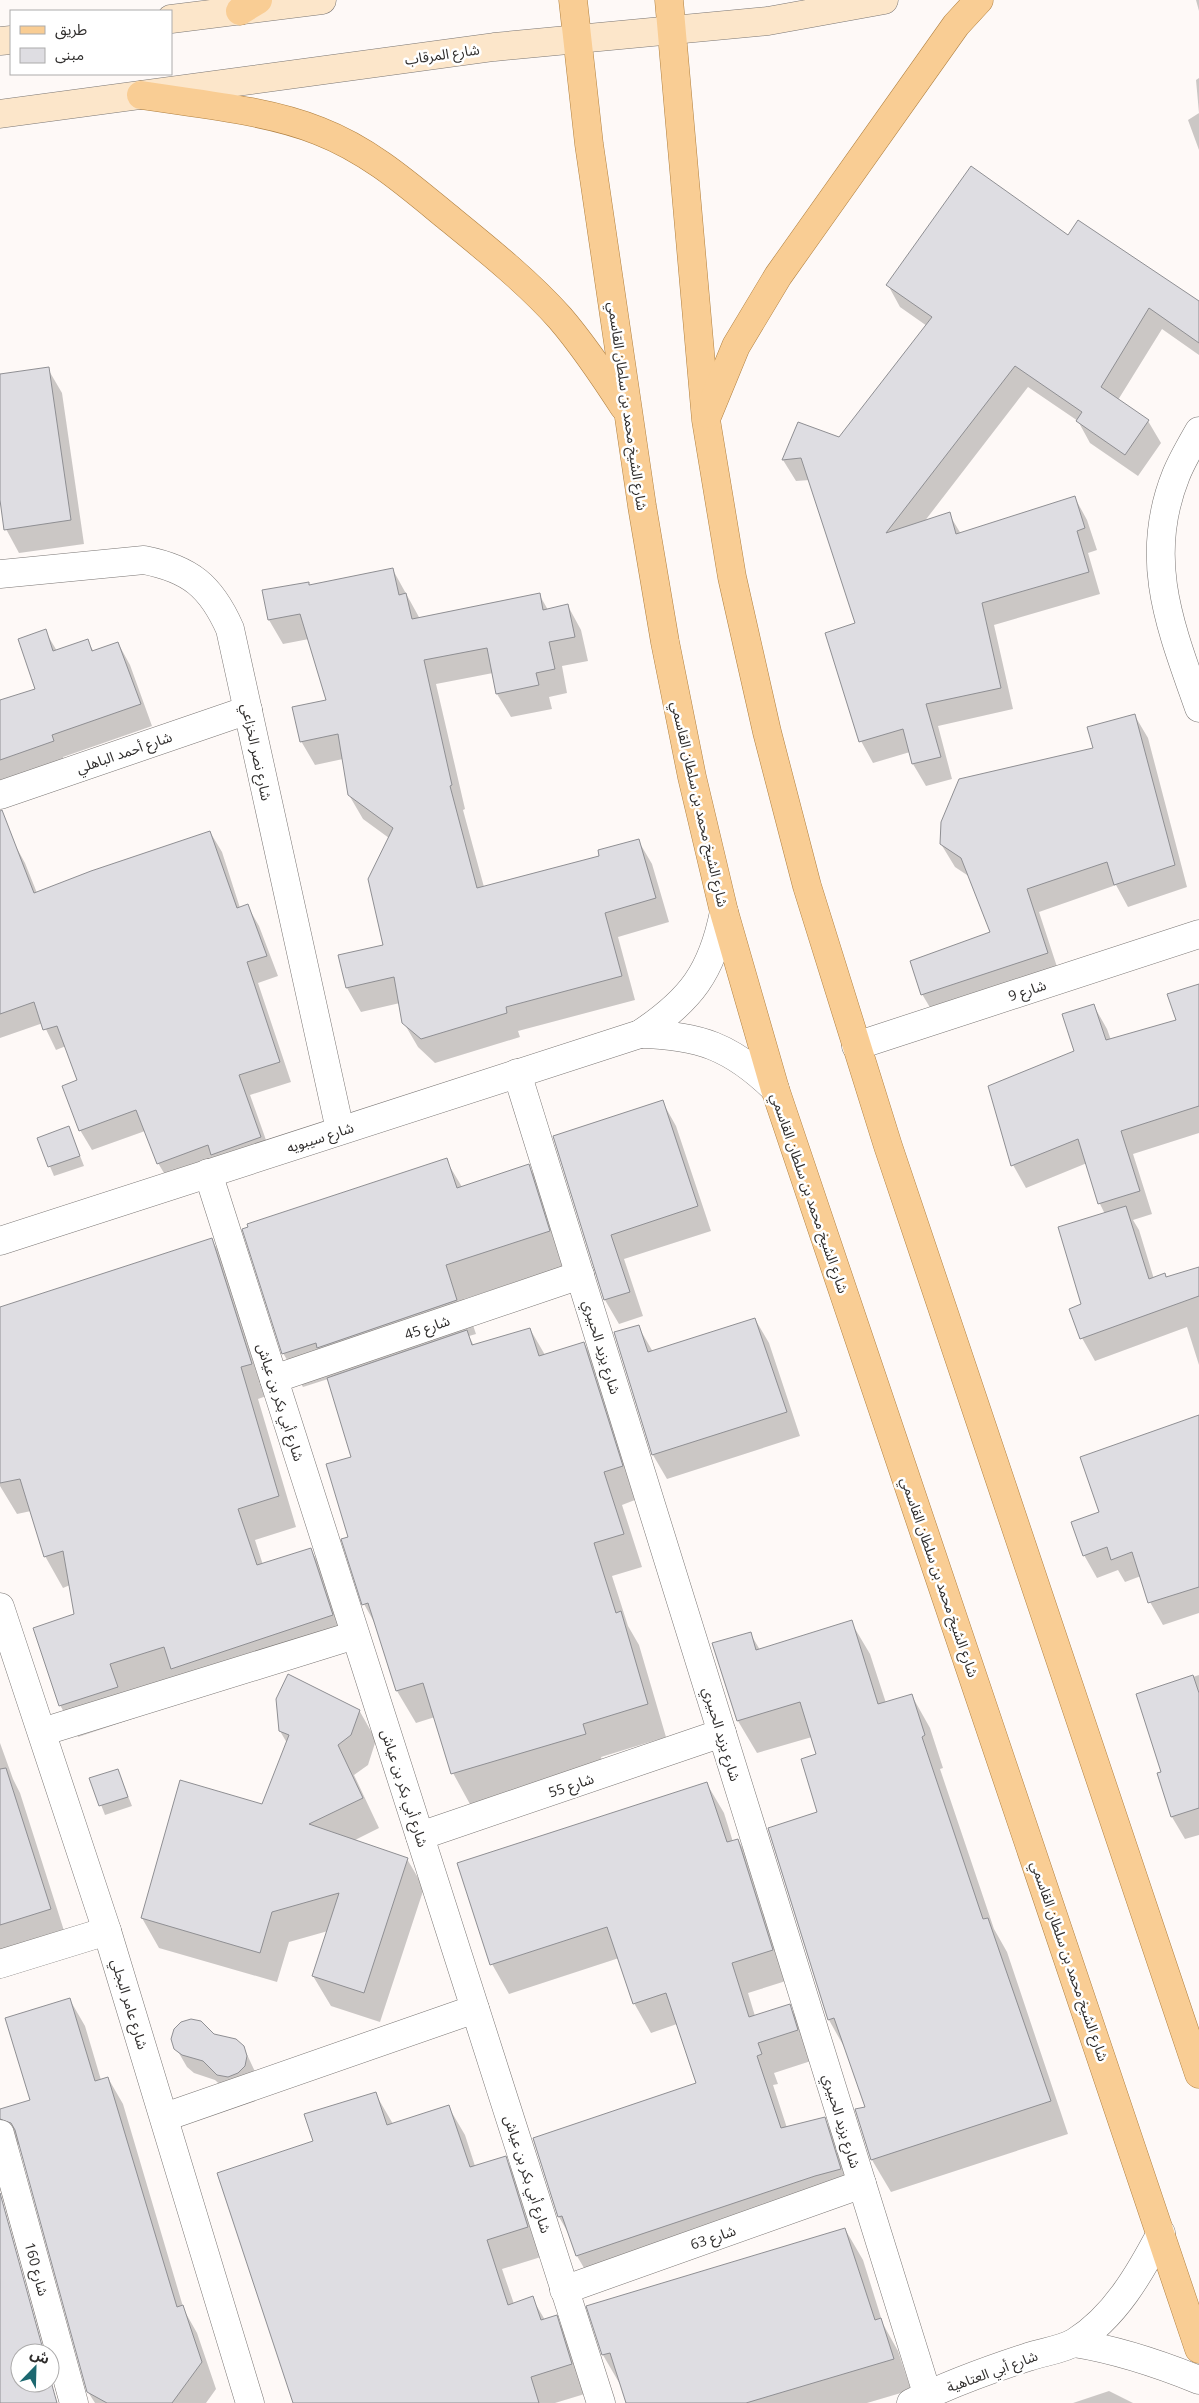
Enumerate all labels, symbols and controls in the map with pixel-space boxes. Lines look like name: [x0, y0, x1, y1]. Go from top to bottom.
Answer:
legend: [10, 10, 172, 75]
text: طريق: [55, 19, 87, 40]
street label: شارع المرقاب: [403, 39, 481, 71]
text: مبنى: [55, 44, 84, 64]
street label: شارع الشيخ محمد بن سلطان القاسمي: [602, 300, 652, 512]
street label: شارع الشيخ محمد بن سلطان القاسمي: [665, 699, 733, 909]
street label: شارع نصر الخزاعي: [235, 702, 277, 803]
street label: شارع أحمد الباهلي: [74, 727, 175, 779]
street label: شارع 9: [1006, 975, 1049, 1007]
street label: شارع الشيخ محمد بن سلطان القاسمي: [765, 1090, 853, 1296]
street label: شارع سيبويه: [284, 1117, 357, 1159]
street label: شارع يزيد الحبيري: [576, 1298, 625, 1397]
street label: شارع 45: [402, 1310, 453, 1346]
street label: شارع أبي بكر بن عياش: [251, 1341, 309, 1464]
street label: شارع الشيخ محمد بن سلطان القاسمي: [895, 1474, 983, 1680]
street label: شارع يزيد الحبيري: [696, 1685, 745, 1784]
street label: شارع أبي بكر بن عياش: [375, 1727, 433, 1850]
street label: شارع 55: [546, 1768, 597, 1804]
street label: شارع الشيخ محمد بن سلطان القاسمي: [1025, 1858, 1113, 2064]
street label: شارع عامر البجلي: [105, 1956, 153, 2052]
street label: شارع يزيد الحبيري: [816, 2072, 865, 2171]
street label: شارع أبي بكر بن عياش: [498, 2113, 556, 2236]
street label: شارع 63: [688, 2220, 739, 2256]
street label: شارع 160: [19, 2240, 53, 2299]
north arrow: [10, 2343, 60, 2393]
text: ش: [28, 2343, 53, 2368]
street label: شارع أبي العتاهية: [944, 2346, 1041, 2398]

